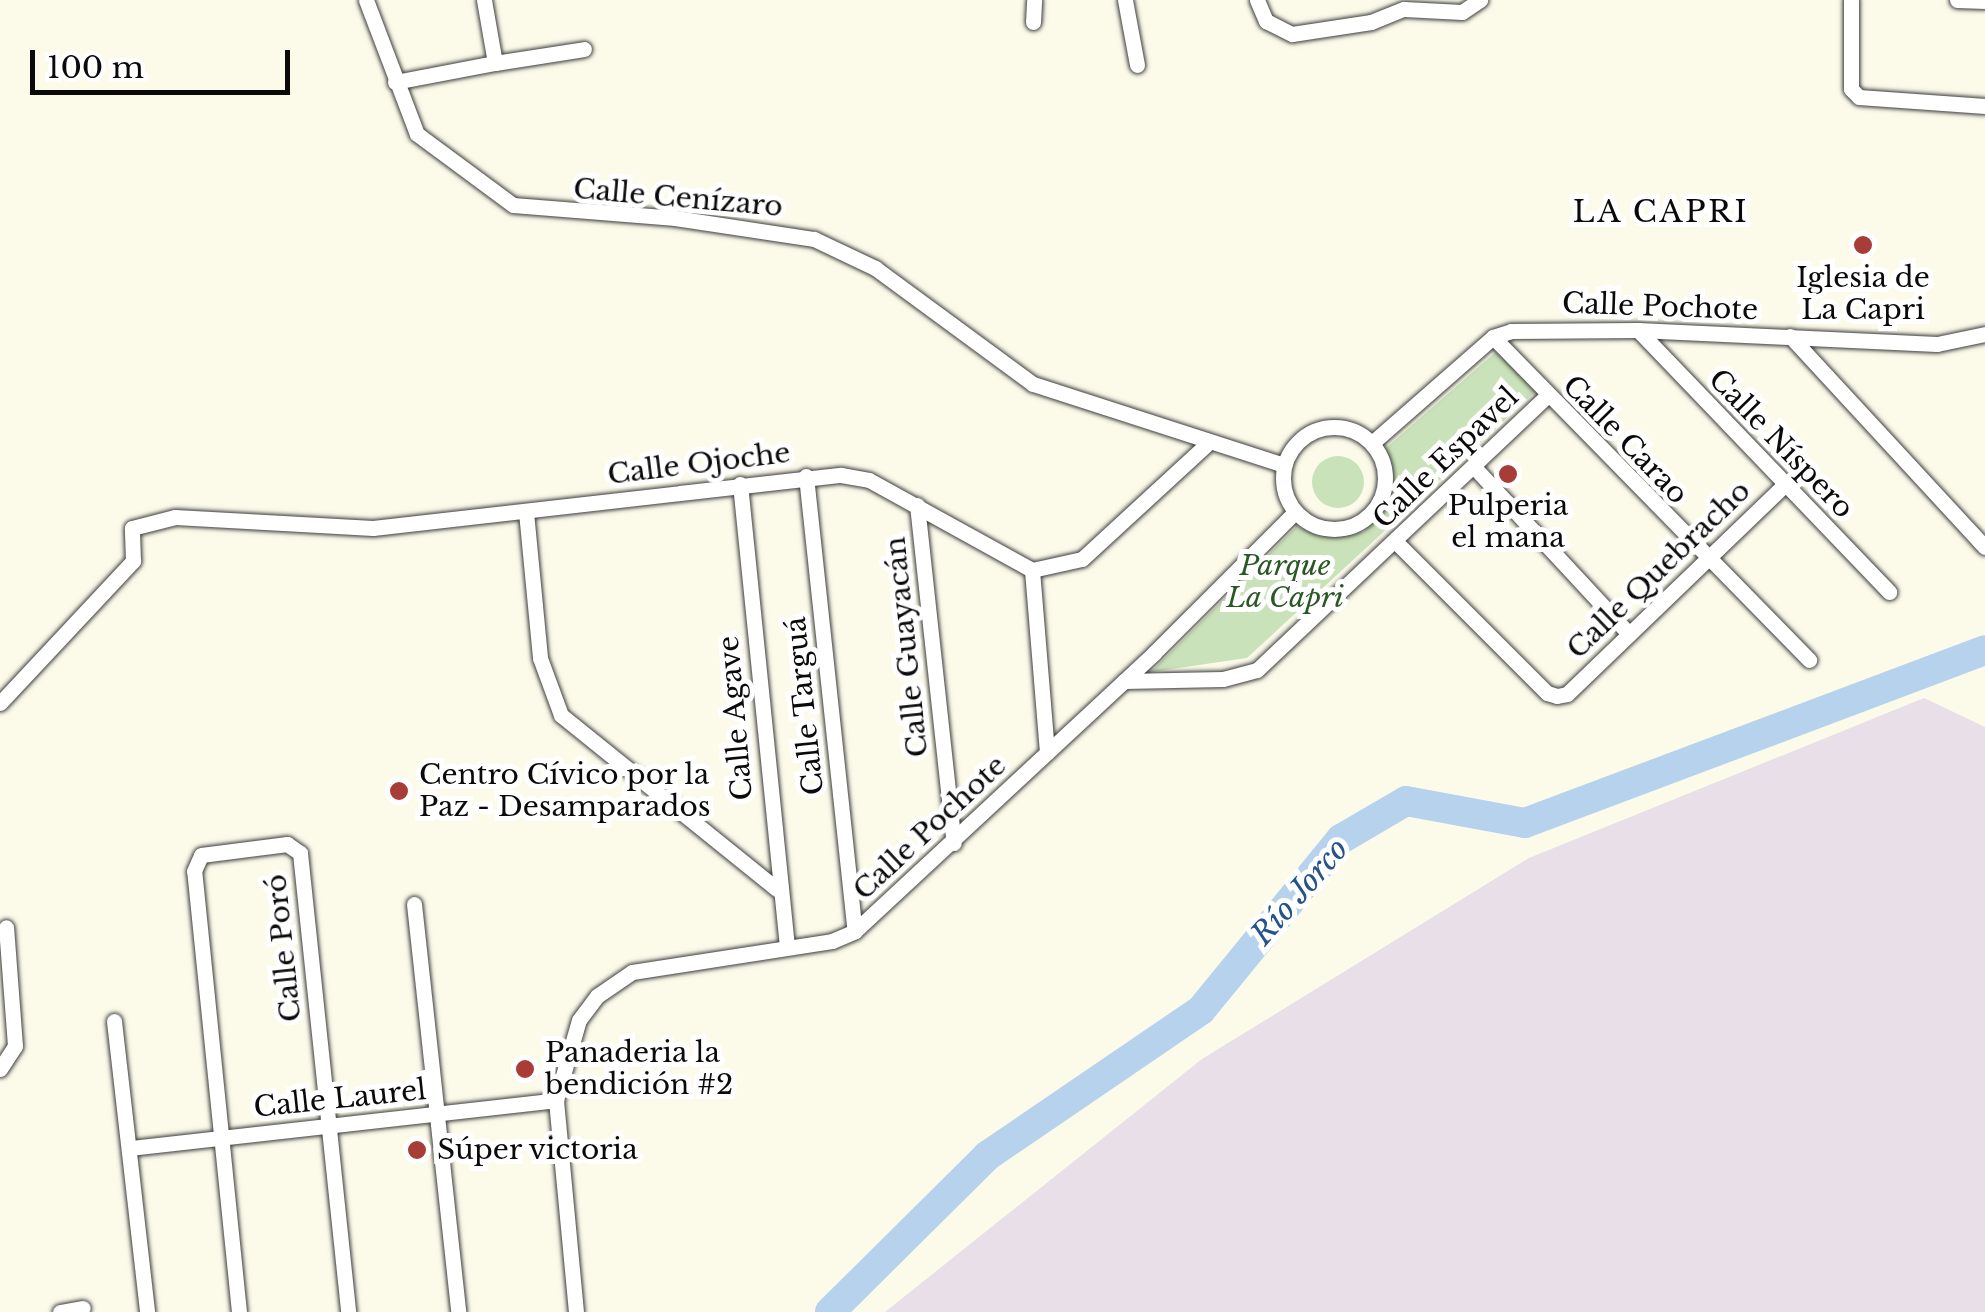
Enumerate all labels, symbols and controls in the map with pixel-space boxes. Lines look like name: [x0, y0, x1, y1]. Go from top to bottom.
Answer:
scale bar: [35, 30, 295, 92]
text: 100 m: [47, 49, 144, 86]
street label: Calle Cenízaro: [572, 172, 784, 224]
district label: LA CAPRI: [1572, 194, 1750, 230]
marker: Iglesia de La Capri: [1852, 234, 1874, 256]
place label: Iglesia de La Capri: [1796, 261, 1930, 327]
street label: Calle Pochote: [1561, 287, 1759, 327]
street label: Calle Níspero: [1702, 363, 1860, 525]
street label: Calle Carao: [1555, 369, 1695, 511]
street label: Calle Espavel: [1366, 380, 1526, 536]
street label: Calle Ojoche: [606, 436, 792, 492]
marker: Pulperia el mana: [1497, 463, 1519, 485]
street label: Calle Quebracho: [1561, 474, 1757, 666]
place label: Pulperia el mana: [1448, 489, 1568, 555]
street label: Calle Guayacán: [879, 535, 935, 759]
park label: Parque La Capri: [1226, 549, 1344, 615]
street label: Calle Targuá: [779, 615, 831, 797]
street label: Calle Agave: [712, 634, 760, 802]
street label: Calle Pochote: [847, 749, 1013, 907]
place label: Centro Cívico por la Paz - Desamparados: [419, 758, 710, 824]
marker: Centro Cívico por la Paz - Desamparados: [388, 780, 410, 802]
water label: Río Jorco: [1244, 831, 1356, 953]
street label: Calle Poró: [260, 872, 308, 1024]
place label: Panaderia la bendición #2: [545, 1036, 733, 1102]
marker: Panaderia la bendición #2: [514, 1058, 536, 1080]
street label: Calle Laurel: [252, 1073, 428, 1125]
place label: Súper victoria: [437, 1133, 639, 1167]
marker: Súper victoria: [406, 1139, 428, 1161]

